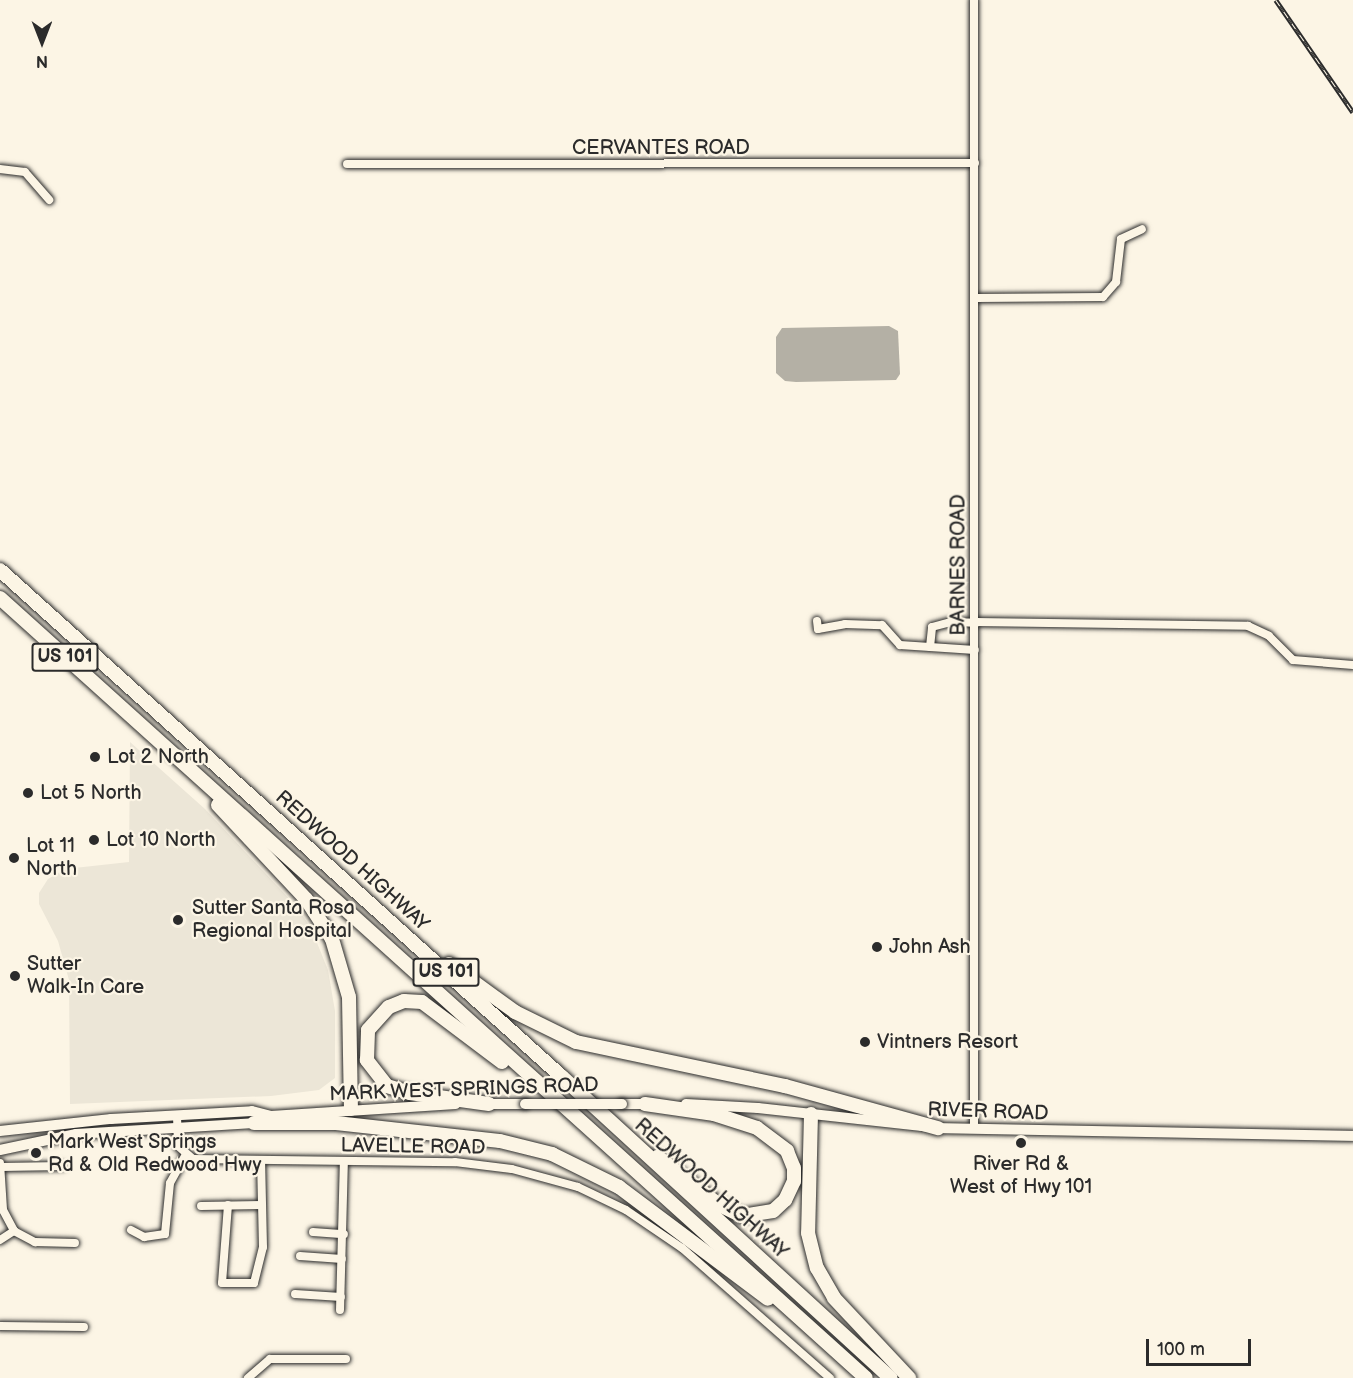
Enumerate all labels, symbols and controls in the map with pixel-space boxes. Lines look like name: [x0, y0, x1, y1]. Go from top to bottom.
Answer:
north arrow: [12, 12, 72, 72]
text: N: [36, 51, 48, 70]
street label: CERVANTES ROAD: [572, 136, 750, 160]
street label: BARNES ROAD: [947, 494, 971, 636]
road number: US 101: [31, 642, 100, 672]
place label: Lot 2 North: [107, 745, 209, 769]
marker: Lot 2 North: [88, 750, 102, 764]
place label: Lot 5 North: [40, 781, 141, 805]
marker: Lot 5 North: [21, 786, 35, 800]
street label: REDWOOD HIGHWAY: [270, 786, 434, 936]
place label: Lot 10 North: [106, 828, 215, 852]
marker: Lot 10 North: [87, 833, 101, 847]
place label: Lot 11 North: [26, 834, 77, 881]
marker: Lot 11 North: [7, 851, 21, 865]
place label: Sutter Santa Rosa Regional Hospital: [192, 897, 355, 944]
marker: Sutter Santa Rosa Regional Hospital: [169, 911, 187, 929]
place label: John Ash: [889, 935, 971, 959]
marker: John Ash: [870, 940, 884, 954]
place label: Sutter Walk-In Care: [27, 952, 144, 999]
road number: US 101: [412, 957, 480, 987]
marker: Sutter Walk-In Care: [8, 969, 22, 983]
place label: Vintners Resort: [877, 1030, 1018, 1054]
marker: Vintners Resort: [858, 1035, 872, 1049]
street label: MARK WEST SPRINGS ROAD: [328, 1073, 600, 1107]
street label: RIVER ROAD: [927, 1098, 1049, 1126]
street label: REDWOOD HIGHWAY: [629, 1114, 793, 1264]
place label: Mark West Springs Rd & Old Redwood Hwy: [48, 1130, 261, 1177]
street label: LAVELLE ROAD: [340, 1134, 486, 1160]
marker: River Rd & West of Hwy 101: [1014, 1136, 1028, 1150]
marker: Mark West Springs Rd & Old Redwood Hwy: [29, 1146, 43, 1160]
place label: River Rd & West of Hwy 101: [949, 1152, 1093, 1199]
scale bar: [1149, 1327, 1254, 1365]
text: 100 m: [1157, 1339, 1205, 1360]

